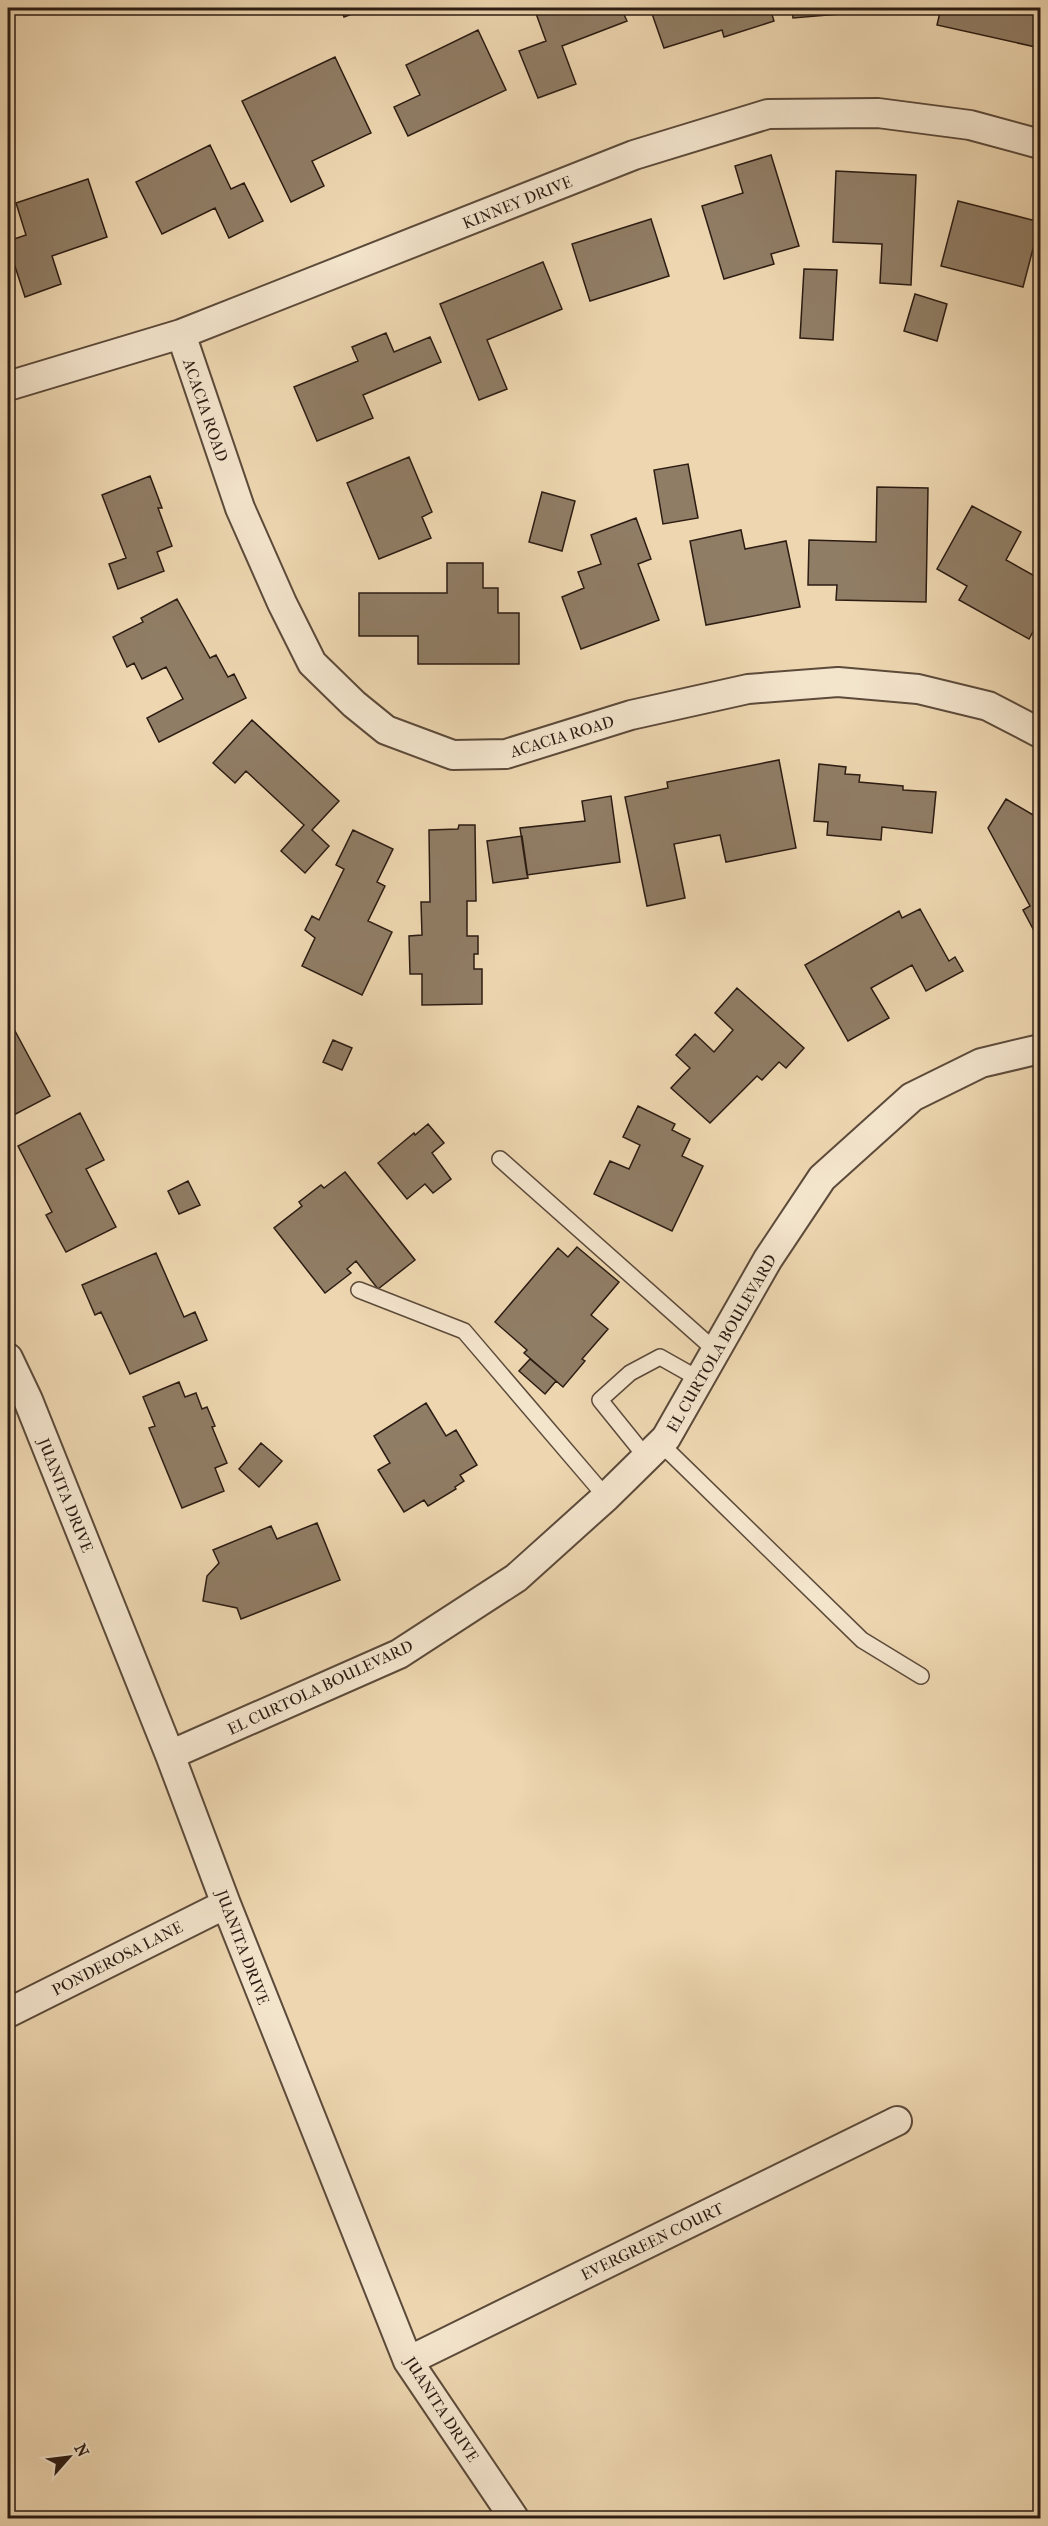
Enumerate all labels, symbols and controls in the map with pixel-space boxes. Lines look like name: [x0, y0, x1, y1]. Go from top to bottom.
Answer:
street label: KINNEY DRIVE: [460, 172, 575, 233]
street label: ACACIA ROAD: [179, 355, 232, 464]
street label: ACACIA ROAD: [507, 712, 616, 762]
street label: EL CURTOLA BOULEVARD: [663, 1251, 780, 1436]
street label: JUANITA DRIVE: [33, 1433, 97, 1555]
street label: EL CURTOLA BOULEVARD: [224, 1636, 416, 1739]
street label: JUANITA DRIVE: [211, 1885, 273, 2008]
street label: PONDEROSA LANE: [49, 1917, 186, 2000]
street label: EVERGREEN COURT: [578, 2198, 727, 2284]
street label: JUANITA DRIVE: [399, 2351, 483, 2466]
north arrow: [39, 2427, 99, 2487]
text: N: [71, 2440, 93, 2461]

